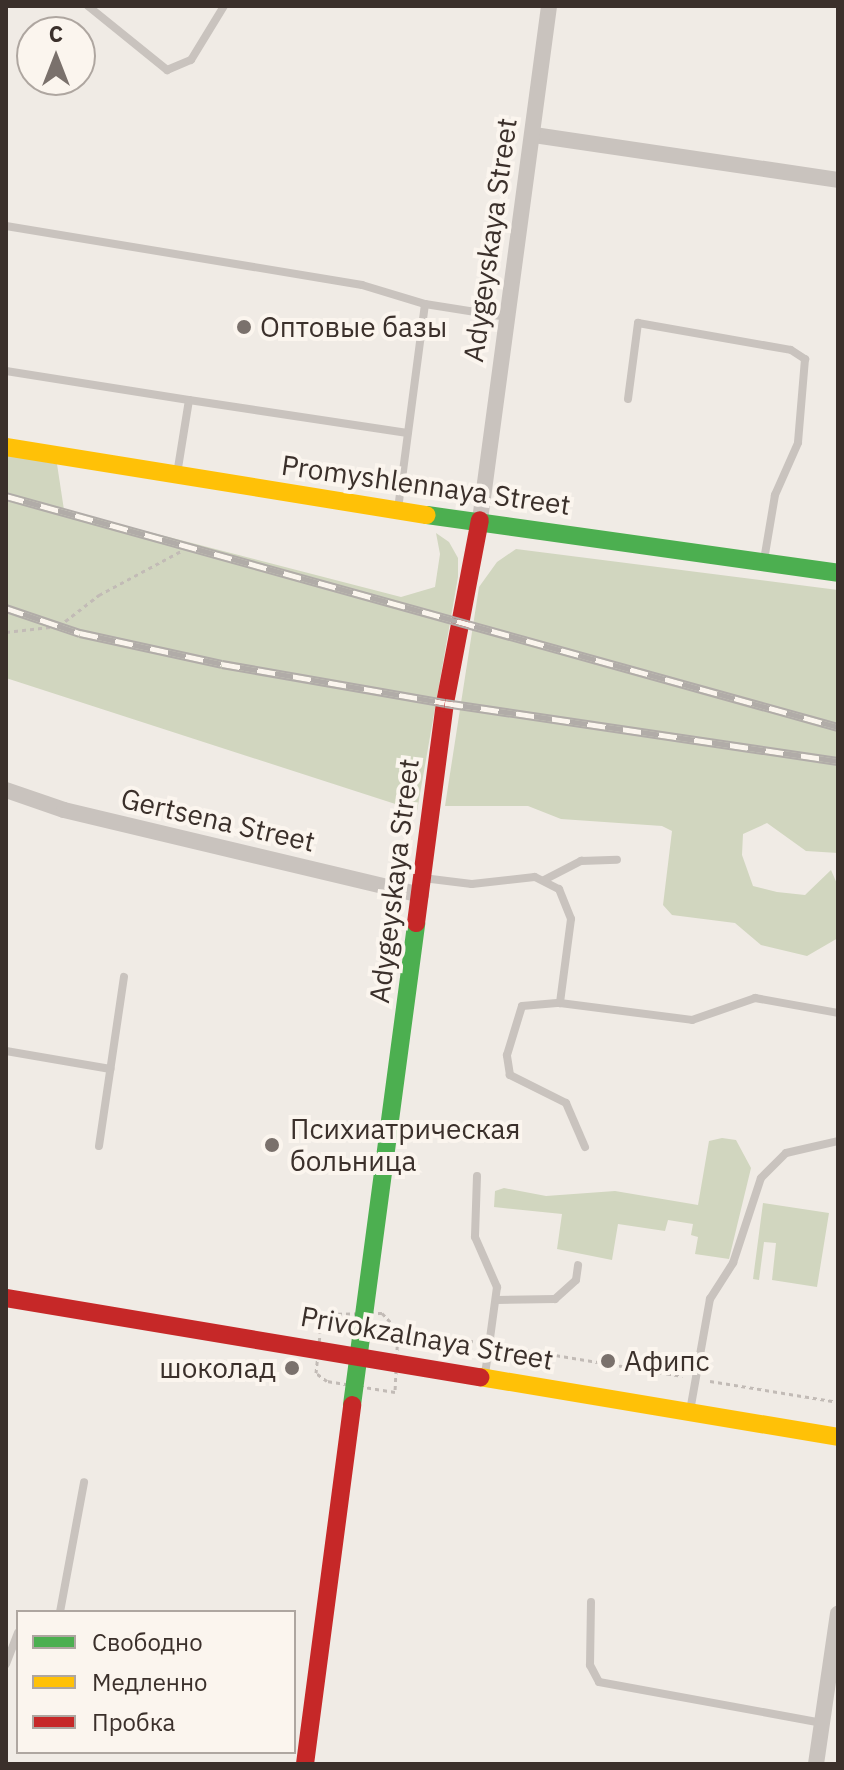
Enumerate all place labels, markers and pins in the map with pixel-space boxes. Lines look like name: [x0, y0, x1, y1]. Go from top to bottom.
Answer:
place label: Оптовые базы: [260, 310, 447, 344]
marker: Оптовые базы: [235, 318, 253, 336]
place label: Психиатрическая больница: [290, 1112, 521, 1178]
marker: Психиатрическая больница: [261, 1134, 283, 1156]
place label: Афипс: [624, 1344, 710, 1378]
place label: шоколад: [159, 1351, 276, 1385]
marker: Афипс: [599, 1352, 617, 1370]
marker: шоколад: [283, 1359, 301, 1377]

